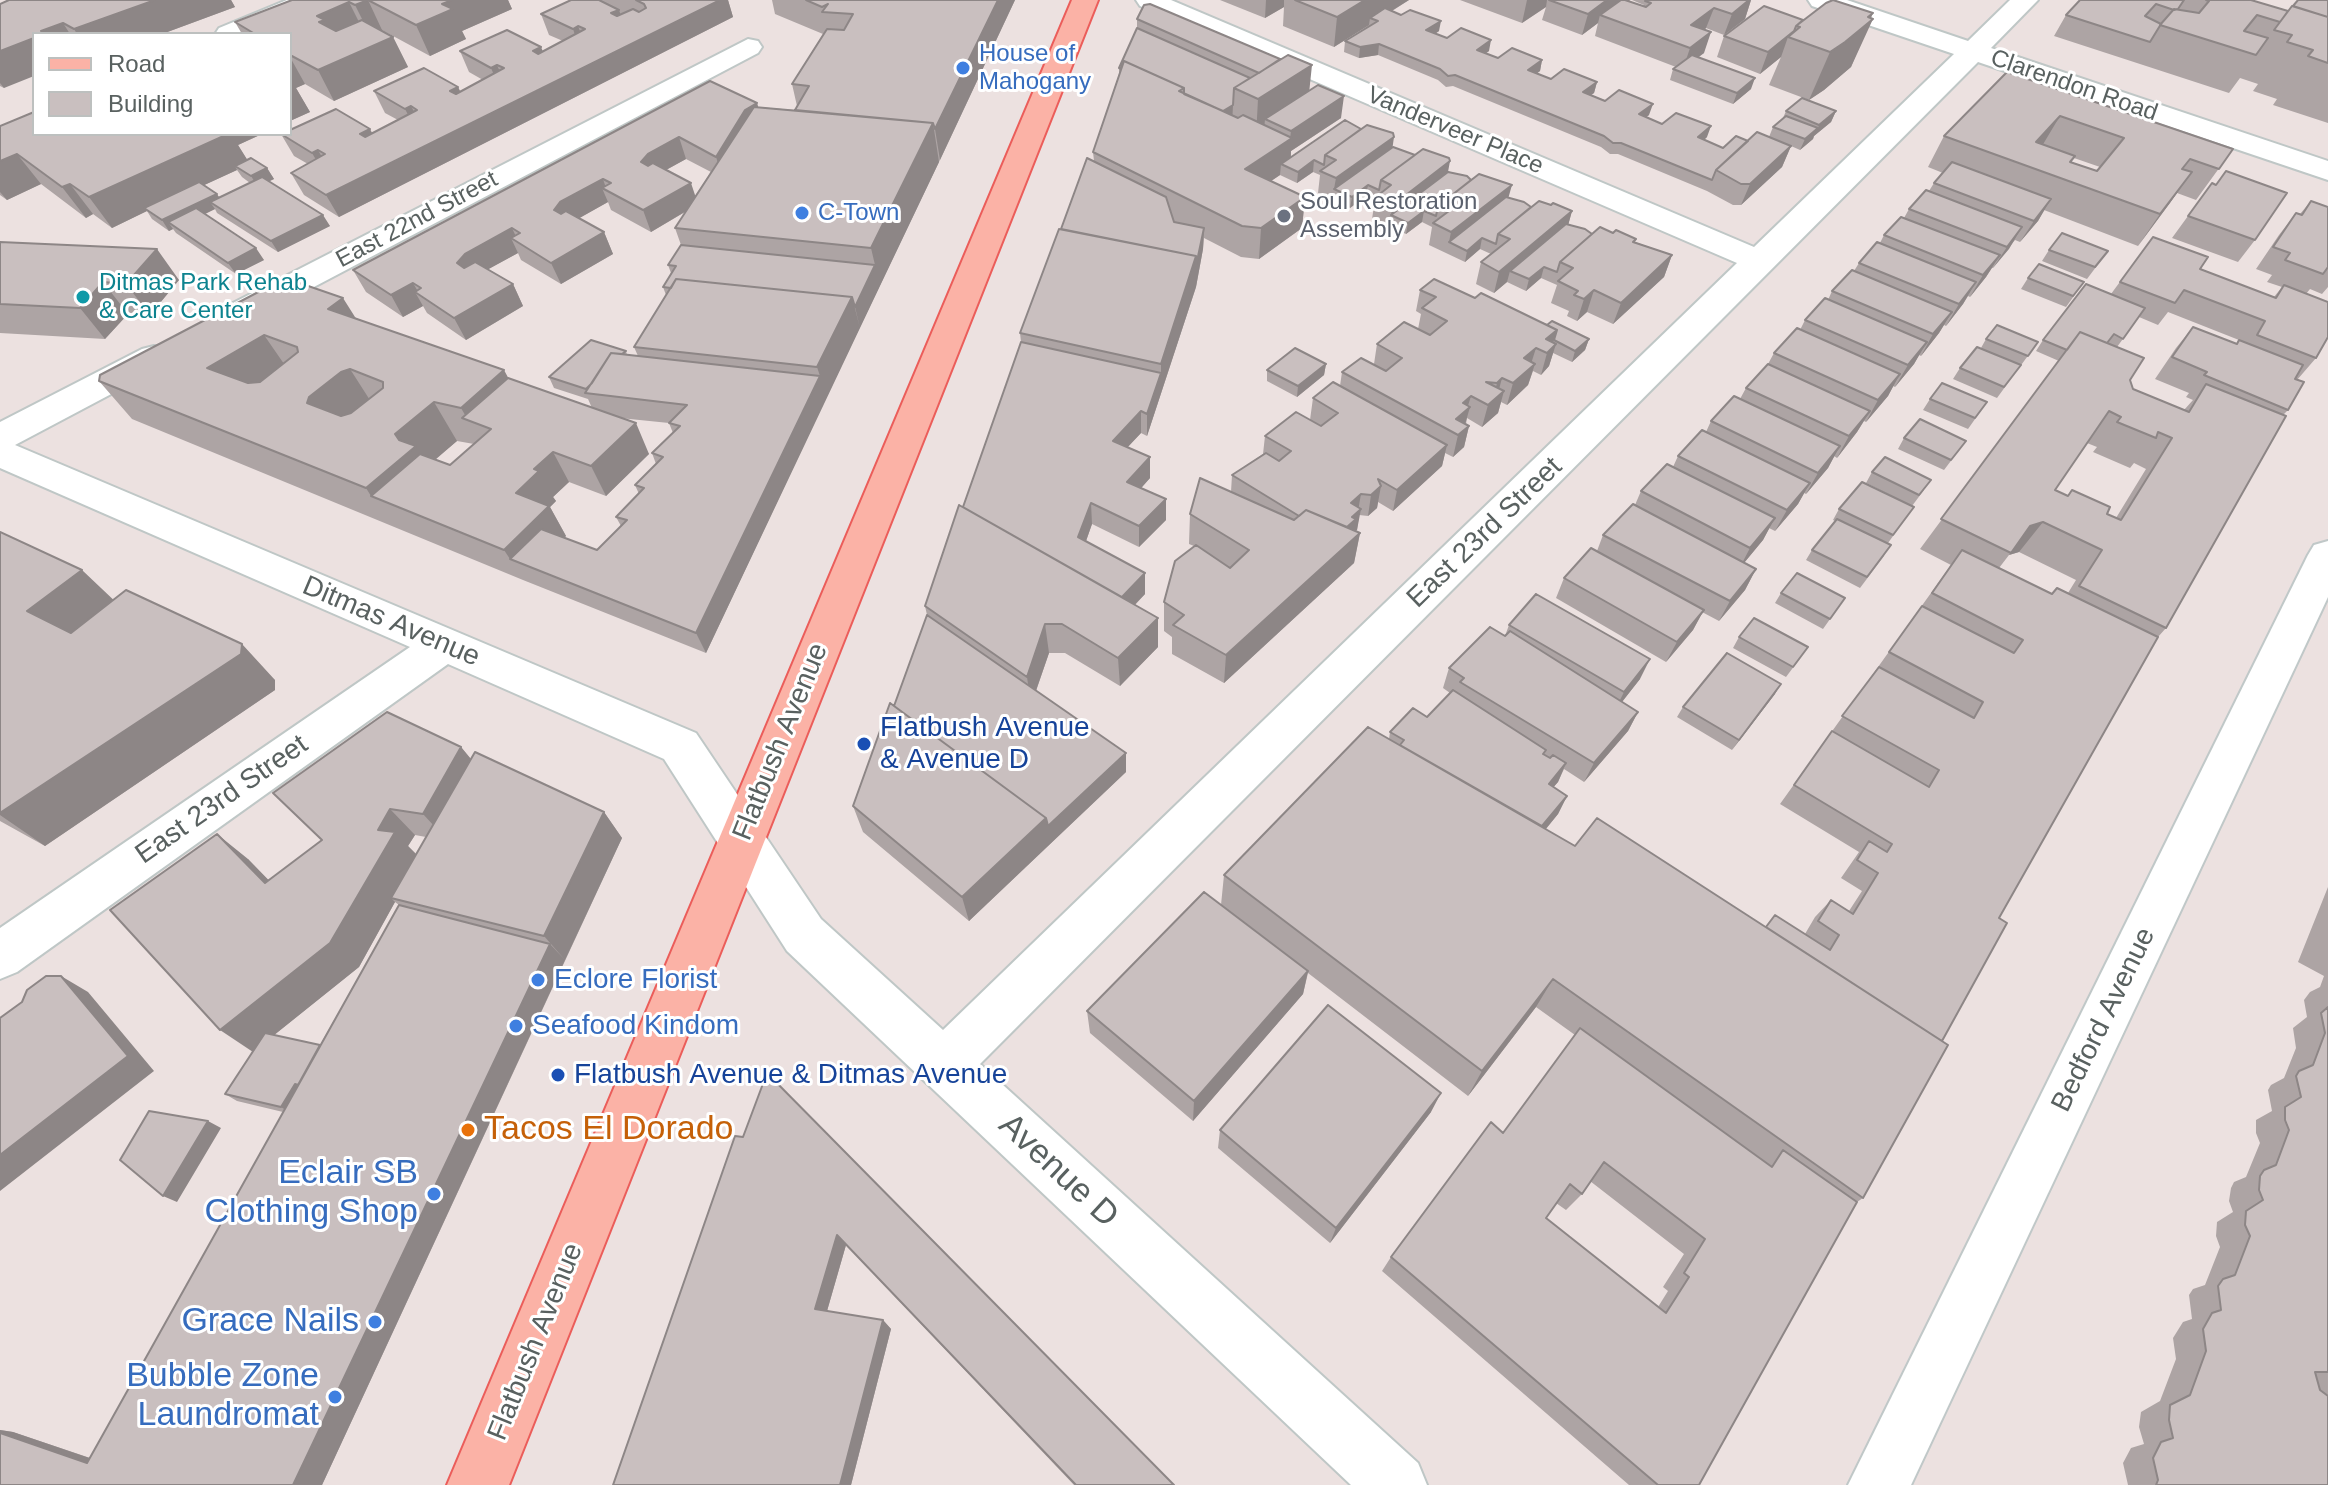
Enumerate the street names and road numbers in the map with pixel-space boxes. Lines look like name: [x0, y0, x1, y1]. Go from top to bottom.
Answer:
street label: Clarendon Road: [1987, 44, 2161, 128]
street label: Vanderveer Place: [1362, 81, 1548, 181]
street label: East 22nd Street: [331, 165, 503, 275]
street label: East 23rd Street: [1401, 451, 1569, 615]
street label: Ditmas Avenue: [297, 570, 485, 674]
street label: Flatbush Avenue: [726, 639, 836, 845]
street label: East 23rd Street: [129, 728, 315, 872]
street label: Bedford Avenue: [2045, 923, 2163, 1117]
street label: Avenue D: [990, 1105, 1126, 1237]
street label: Flatbush Avenue: [481, 1239, 591, 1445]

